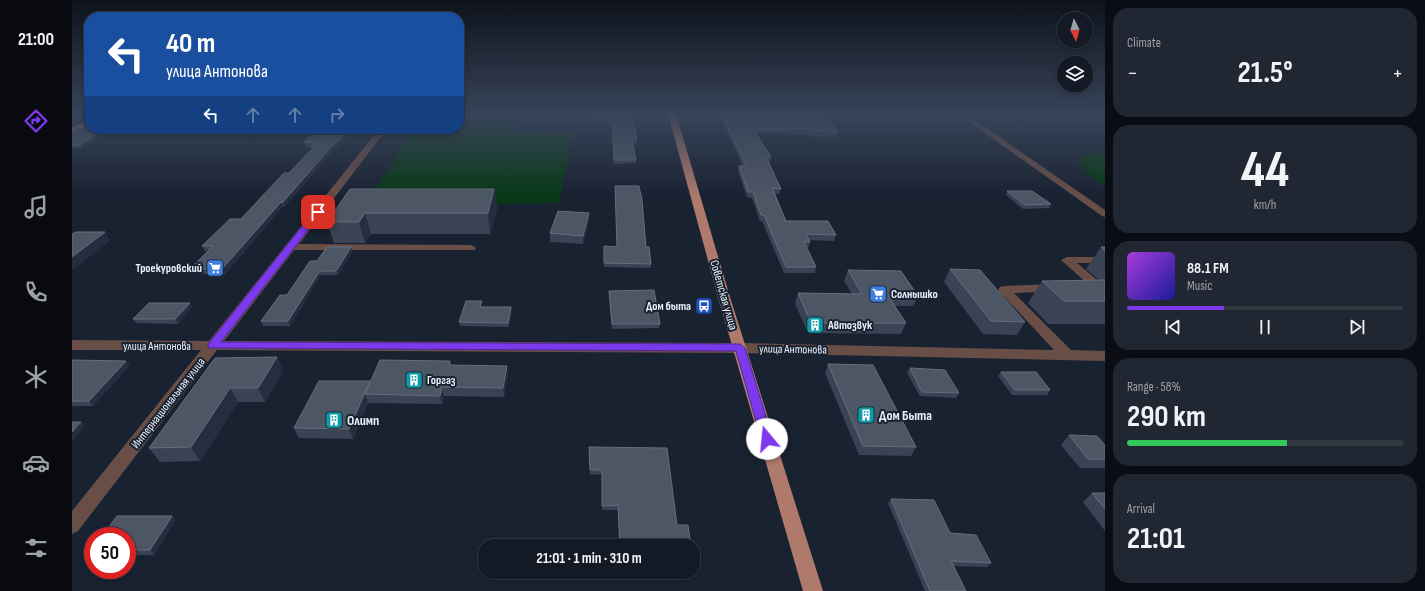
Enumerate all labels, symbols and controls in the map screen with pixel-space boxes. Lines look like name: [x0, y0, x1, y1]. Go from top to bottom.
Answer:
north arrow: [1057, 12, 1093, 48]
map controls: [1057, 12, 1093, 92]
text: 40 m: [166, 27, 215, 60]
icon: left: [100, 28, 152, 80]
text: 21:00: [18, 29, 54, 50]
text: Climate: [1127, 35, 1161, 51]
text: 21.5°: [1237, 55, 1293, 91]
button: layers: [1057, 56, 1093, 92]
text: −: [1127, 60, 1138, 87]
text: +: [1392, 60, 1403, 87]
text: улица Антонова: [166, 61, 268, 82]
icon: left: [200, 104, 222, 126]
icon: ahead: [242, 104, 264, 126]
icon: ahead: [284, 104, 306, 126]
icon: right: [326, 104, 348, 126]
icon: directions: [22, 107, 50, 135]
text: 44: [1241, 139, 1289, 202]
icon: music: [22, 193, 50, 221]
pin: [301, 195, 335, 229]
text: km/h: [1254, 197, 1276, 213]
icon: arrive: [307, 201, 329, 223]
supermarket icon: Троекуровский: [205, 258, 225, 278]
street label: Советская улица: [706, 258, 741, 332]
text: 88.1 FM: [1187, 259, 1229, 278]
place label: Троекуровский: [136, 261, 202, 276]
icon: phone: [22, 278, 50, 306]
text: Music: [1187, 278, 1212, 294]
supermarket icon: Солнышко: [868, 284, 888, 304]
place label: Солнышко: [891, 287, 938, 302]
bus stop icon: Дом быта: [694, 296, 714, 316]
place label: Дом быта: [646, 299, 691, 314]
building icon: Автозвук: [805, 315, 825, 335]
icon: previous: [1162, 316, 1184, 338]
icon: pause: [1254, 316, 1276, 338]
icon: next: [1346, 316, 1368, 338]
place label: Автозвук: [827, 318, 873, 333]
street label: улица Антонова: [123, 339, 191, 354]
street label: улица Антонова: [759, 341, 827, 358]
street label: Интернациональная улица: [128, 354, 209, 452]
icon: climate: [22, 363, 50, 391]
building icon: Горгаз: [404, 370, 424, 390]
place label: Горгаз: [427, 373, 456, 388]
text: Range · 58%: [1127, 379, 1181, 395]
text: 290 km: [1127, 399, 1206, 435]
building icon: Дом Быта: [856, 405, 876, 425]
place label: Дом Быта: [879, 407, 932, 424]
building icon: Олимп: [324, 410, 344, 430]
place label: Олимп: [347, 412, 379, 429]
position arrow: [746, 418, 788, 460]
icon: car: [22, 449, 50, 477]
text: Arrival: [1127, 501, 1155, 517]
text: 21:01: [1127, 521, 1185, 557]
speed limit sign: 50: [84, 527, 136, 579]
icon: filters: [22, 534, 50, 562]
text: 21:01 · 1 min · 310 m: [536, 549, 642, 568]

